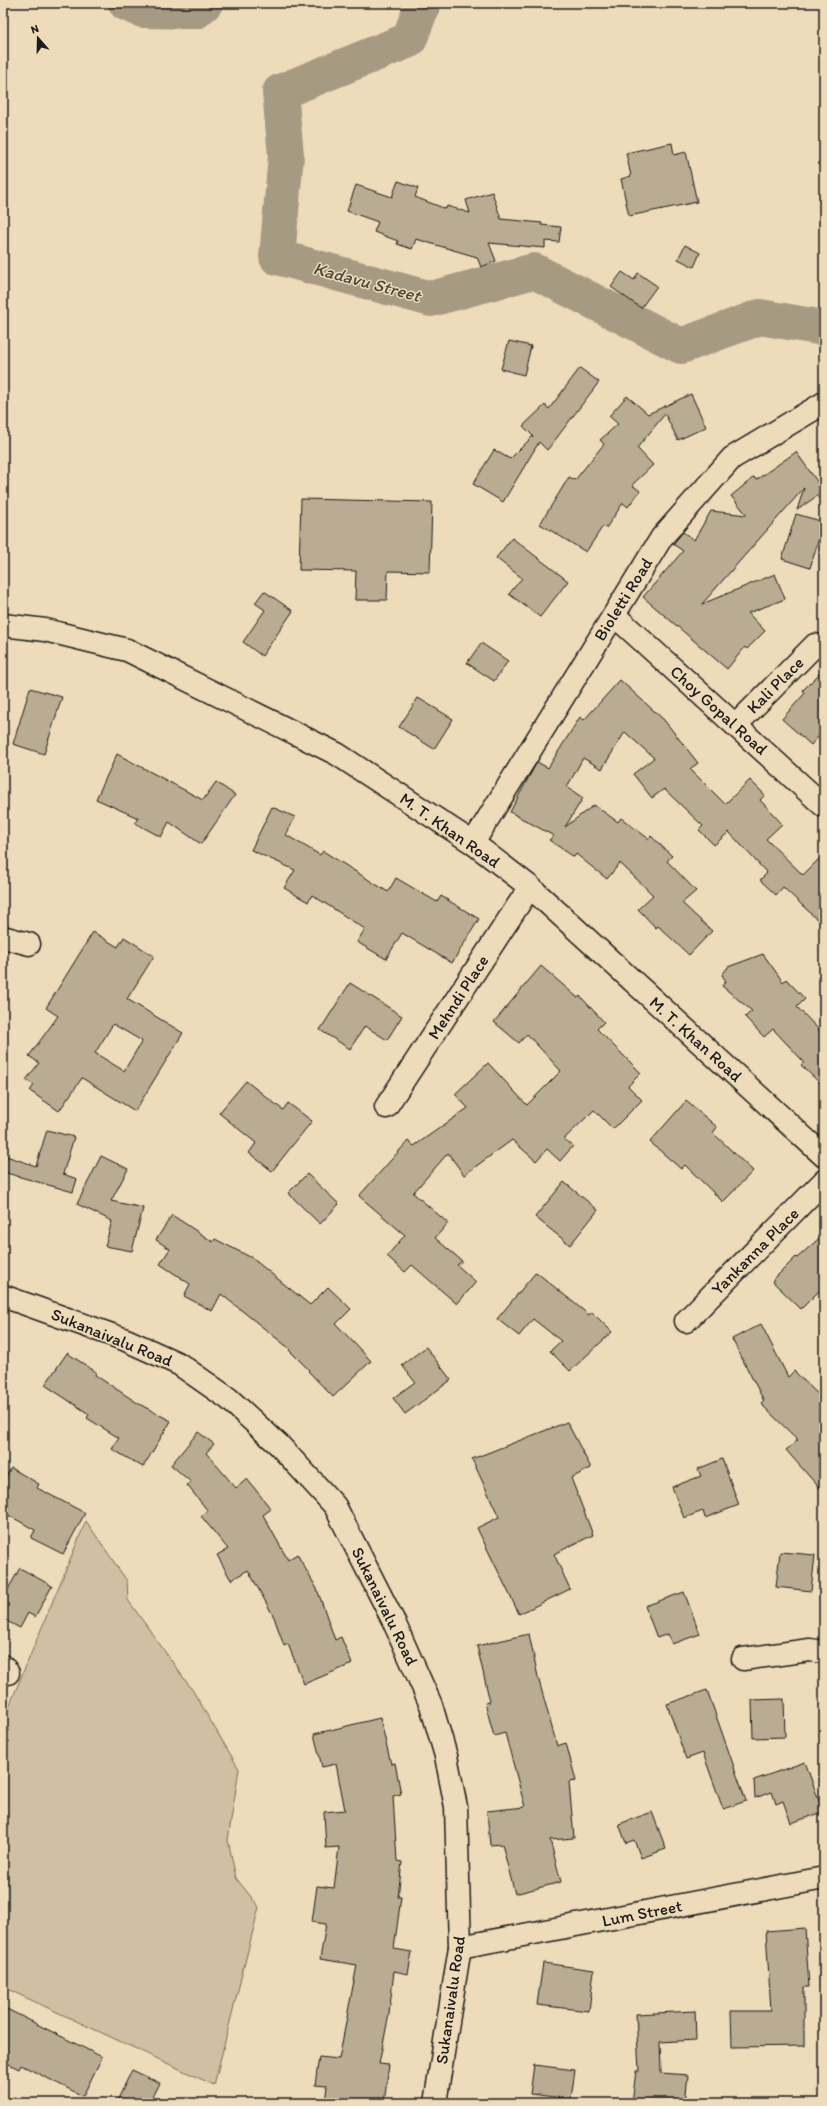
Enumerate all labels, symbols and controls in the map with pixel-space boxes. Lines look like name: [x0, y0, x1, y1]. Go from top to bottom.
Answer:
north arrow: [18, 18, 58, 58]
text: N: [29, 22, 40, 36]
water label: Kadavu Street: [311, 257, 425, 307]
street label: Bioletti Road: [590, 553, 657, 644]
street label: Kali Place: [742, 652, 808, 718]
street label: Choy Gopal Road: [666, 661, 772, 759]
street label: M. T. Khan Road: [396, 788, 505, 872]
street label: Mehndi Place: [423, 951, 493, 1043]
street label: M. T. Khan Road: [646, 992, 747, 1086]
street label: Yankanna Place: [707, 1203, 803, 1299]
street label: Sukanaivalu Road: [48, 1304, 176, 1370]
street label: Sukanaivalu Road: [348, 1544, 422, 1668]
street label: Lum Street: [600, 1895, 684, 1931]
street label: Sukanaivalu Road: [431, 1935, 469, 2065]

